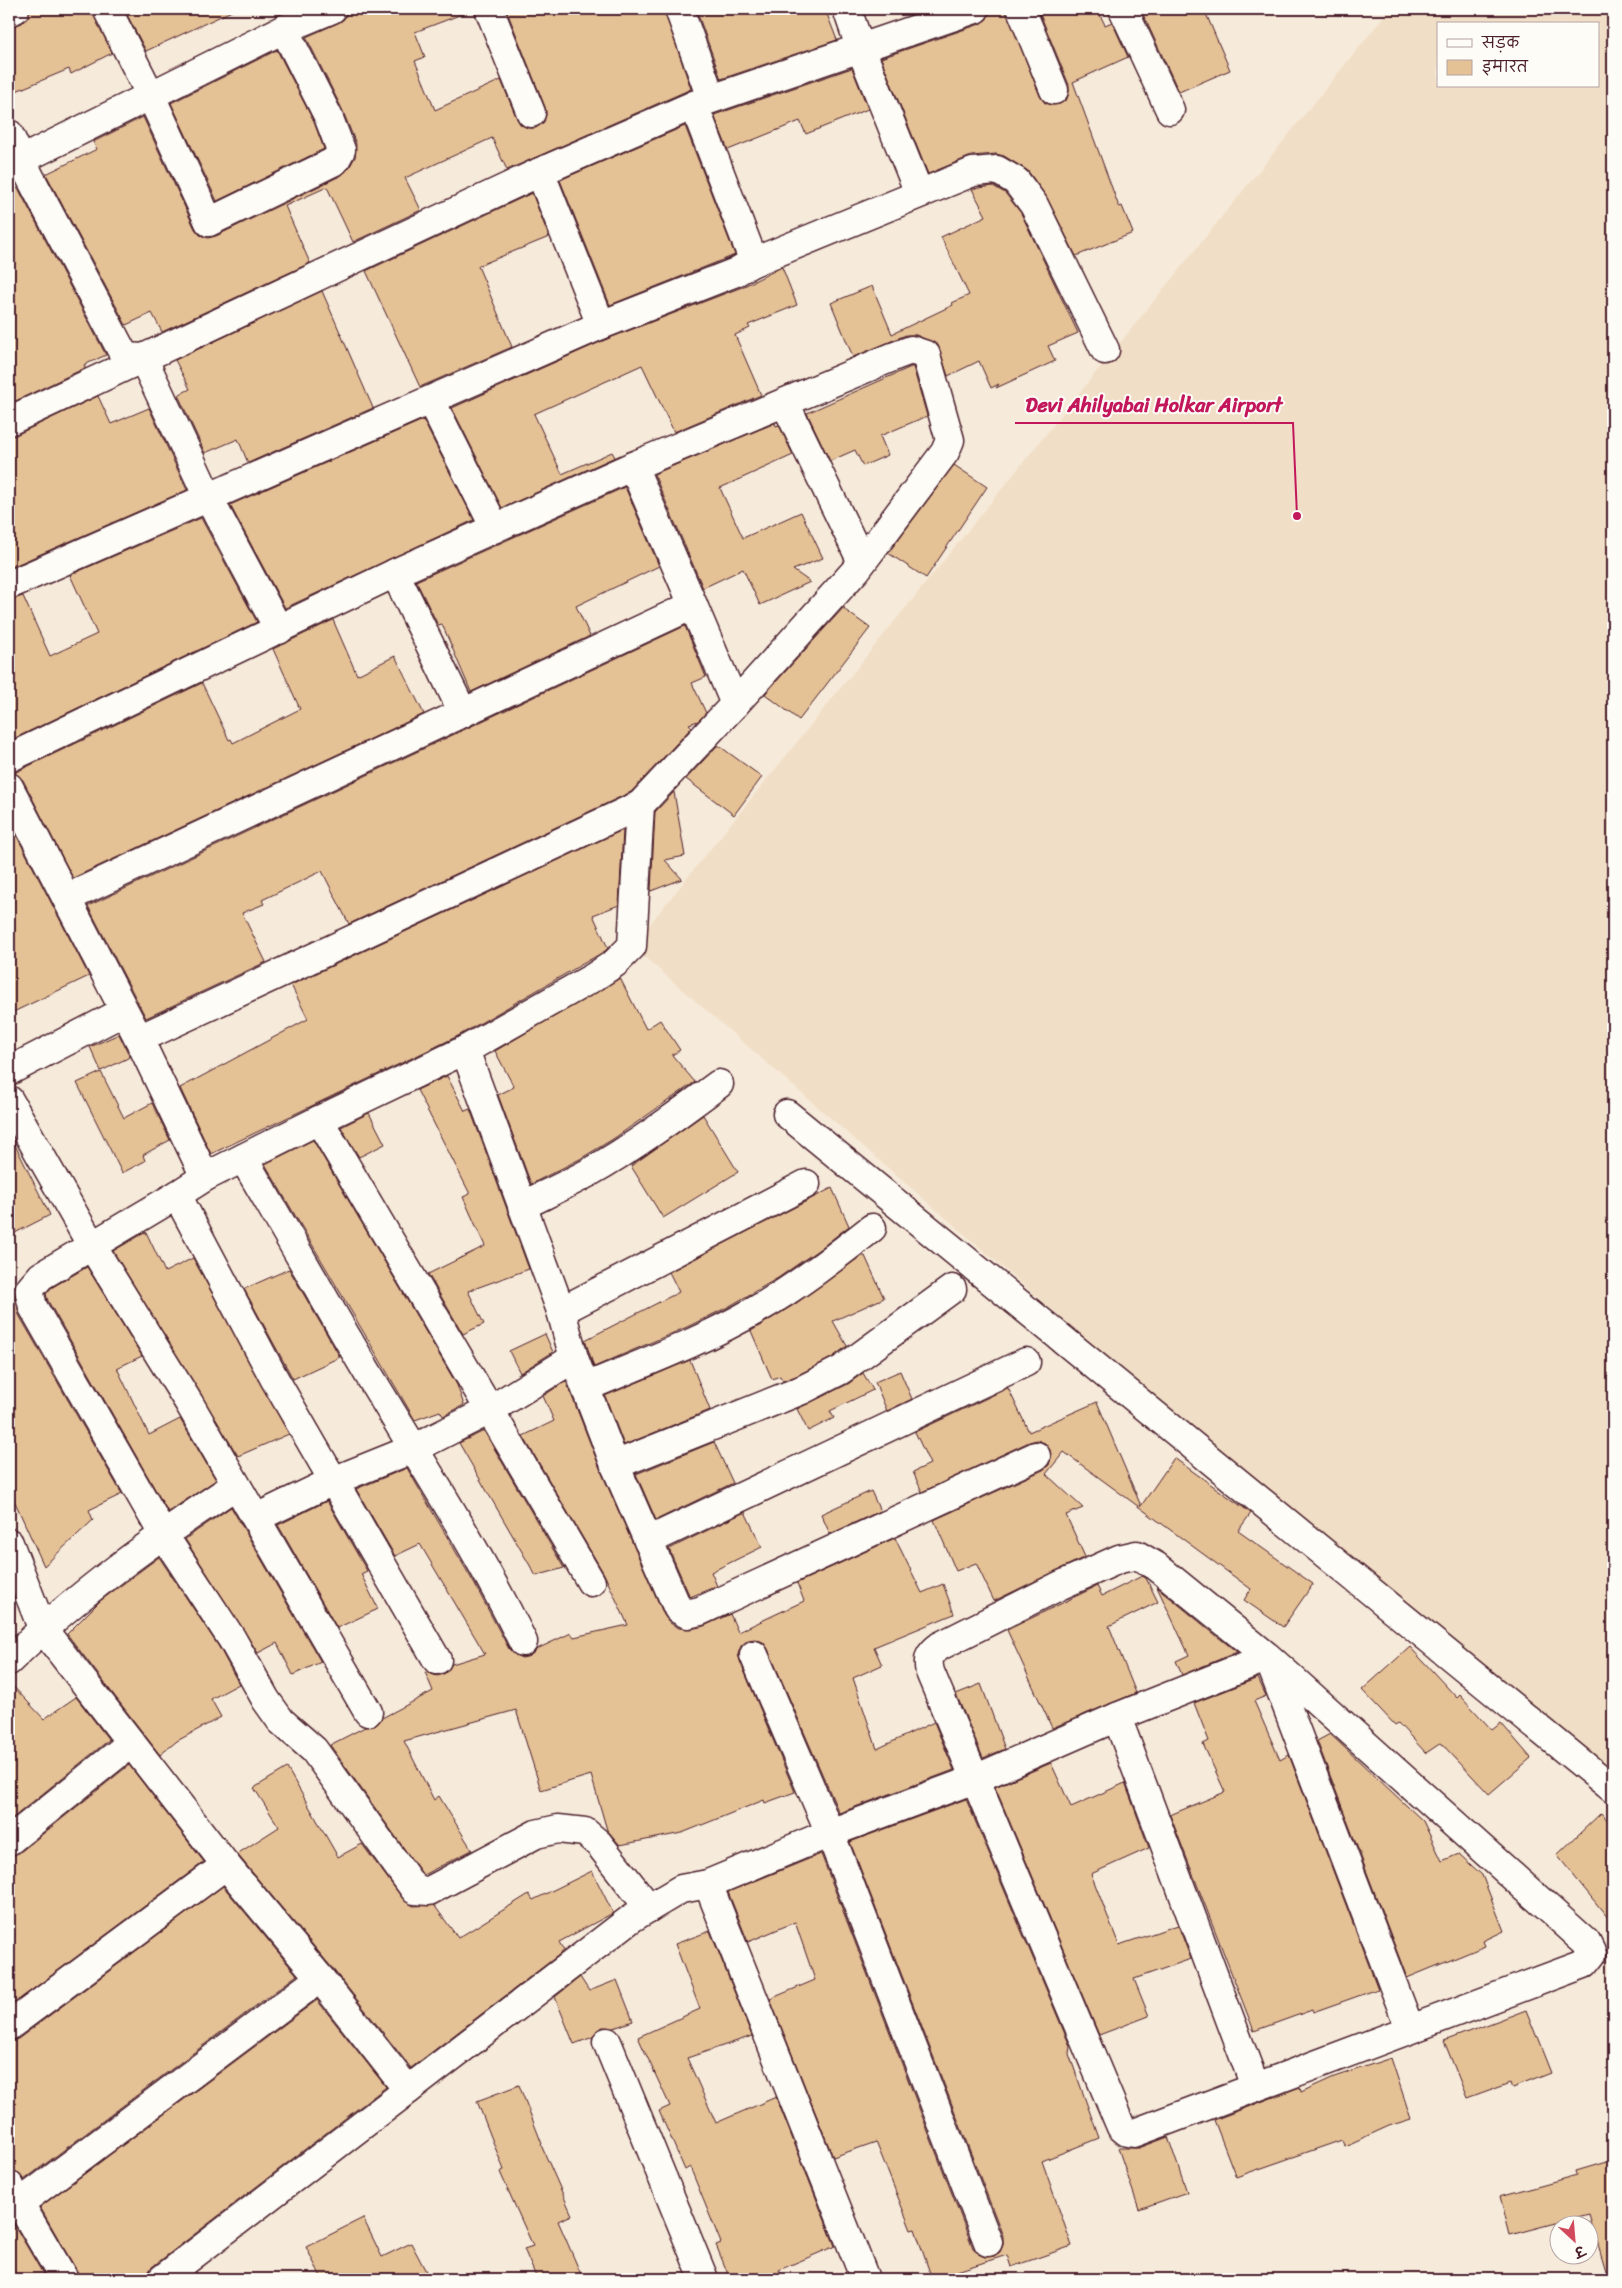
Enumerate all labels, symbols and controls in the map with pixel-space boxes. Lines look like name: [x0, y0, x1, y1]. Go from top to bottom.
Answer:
legend: [1437, 22, 1600, 88]
text: सड़क: [1481, 30, 1520, 56]
text: इमारत: [1482, 54, 1529, 80]
callout: Devi Ahilyabai Holkar Airport: [1015, 388, 1293, 423]
text: Devi Ahilyabai Holkar Airport: [1026, 388, 1284, 423]
north arrow: [1550, 2216, 1600, 2266]
text: उ: [1568, 2237, 1591, 2265]

